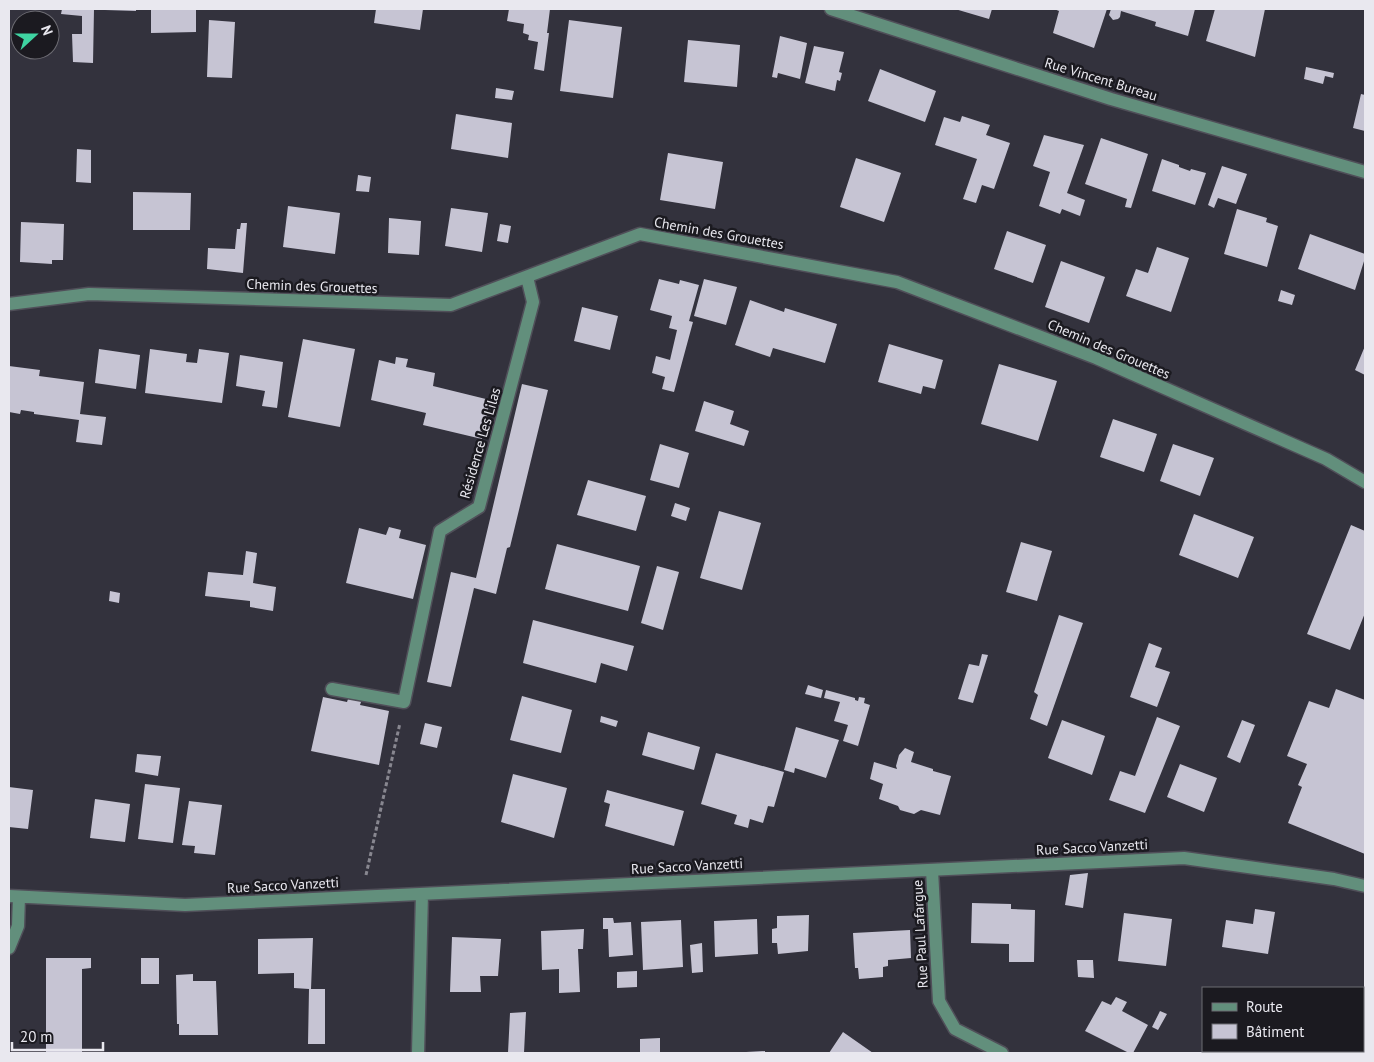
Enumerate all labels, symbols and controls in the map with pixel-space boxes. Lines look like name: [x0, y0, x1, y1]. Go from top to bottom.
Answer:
north arrow: [10, 10, 60, 60]
text: N: [37, 23, 57, 38]
street label: Rue Vincent Bureau: [1042, 53, 1160, 105]
street label: Chemin des Grouettes: [653, 213, 785, 253]
street label: Chemin des Grouettes: [246, 275, 378, 297]
street label: Chemin des Grouettes: [1045, 315, 1173, 383]
street label: Résidence Les Lilas: [456, 385, 504, 501]
street label: Rue Sacco Vanzetti: [1036, 835, 1148, 859]
street label: Rue Sacco Vanzetti: [631, 854, 743, 878]
street label: Rue Sacco Vanzetti: [227, 873, 339, 897]
street label: Rue Paul Lafargue: [908, 879, 932, 989]
legend: [1202, 987, 1364, 1052]
text: Route: [1246, 997, 1283, 1016]
scale bar: [12, 1020, 104, 1052]
text: Bâtiment: [1246, 1022, 1304, 1041]
text: 20 m: [20, 1027, 53, 1046]

